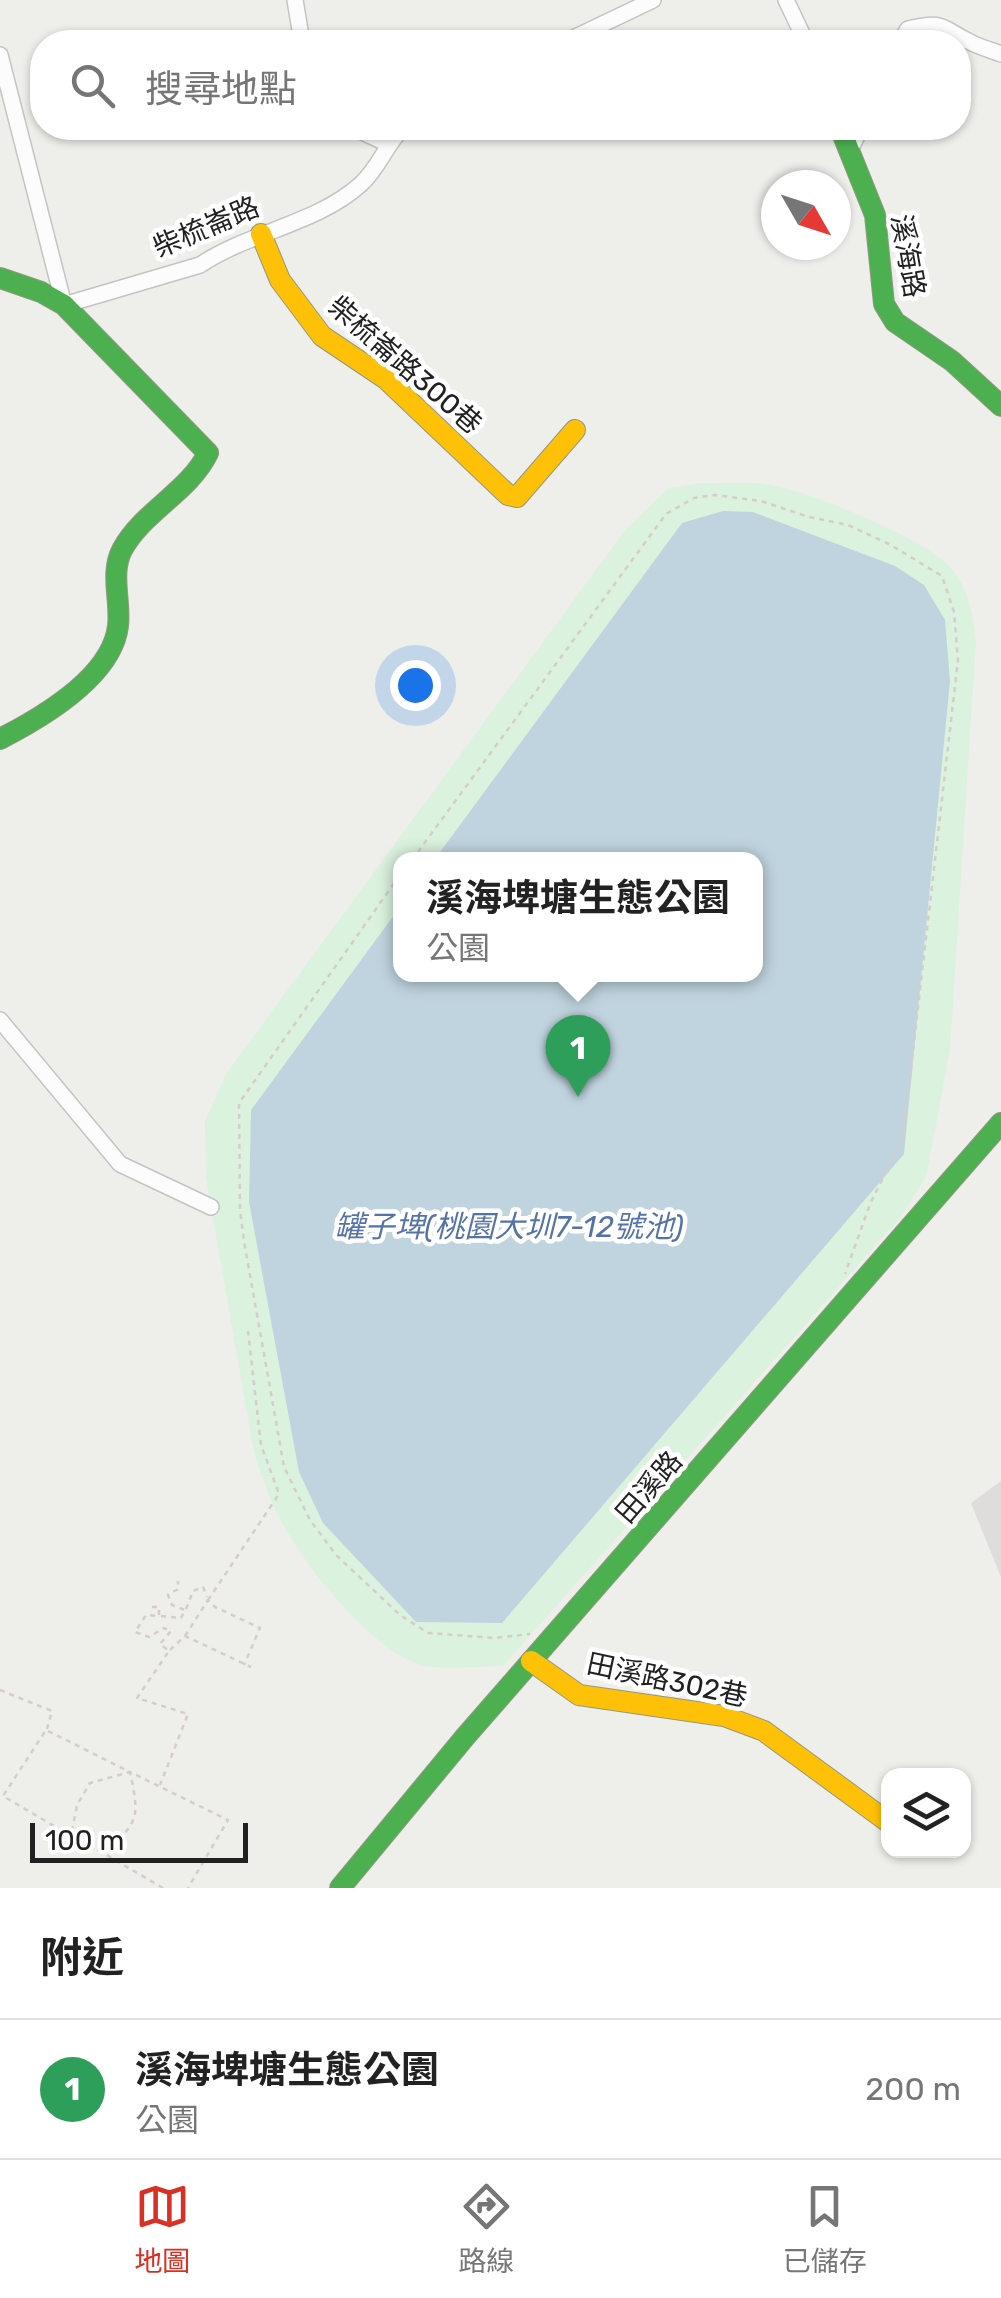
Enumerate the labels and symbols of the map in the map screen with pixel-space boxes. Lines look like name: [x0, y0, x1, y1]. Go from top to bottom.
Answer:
north arrow: [761, 170, 851, 260]
street label: 柴梳崙路: [148, 190, 264, 264]
street label: 溪海路: [884, 212, 932, 300]
street label: 柴梳崙路300巷: [322, 289, 488, 441]
your location: [390, 660, 441, 711]
pin: 1: [546, 1014, 610, 1097]
water label: 罐子埤(桃園大圳7-12號池): [334, 1209, 684, 1245]
street label: 田溪路: [609, 1444, 689, 1530]
street label: 田溪路302巷: [584, 1647, 750, 1713]
scale bar: [30, 1818, 248, 1862]

